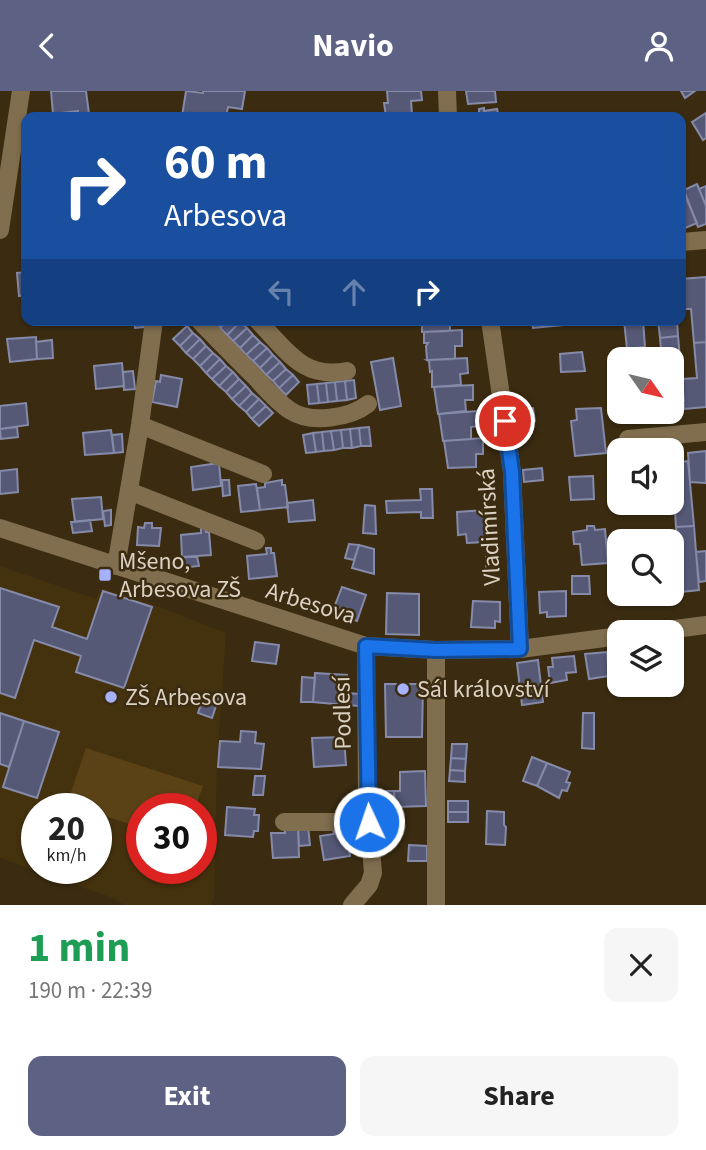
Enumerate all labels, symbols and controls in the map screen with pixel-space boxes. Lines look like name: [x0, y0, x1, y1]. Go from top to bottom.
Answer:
text: Navio: [312, 23, 394, 69]
icon: back: [28, 27, 66, 65]
icon: person: [640, 27, 678, 65]
text: 60 m: [164, 128, 268, 198]
icon: right: [49, 140, 140, 231]
text: Arbesova: [164, 193, 287, 239]
icon: left: [262, 273, 300, 311]
icon: ahead: [335, 273, 373, 311]
icon: right: [408, 273, 446, 311]
north arrow: [607, 347, 684, 423]
map controls: [607, 347, 684, 697]
pin: [475, 391, 535, 451]
icon: arrive: [486, 402, 524, 440]
button: sound: [607, 438, 684, 515]
street label: Vladimírská: [469, 467, 510, 587]
button: search: [607, 529, 684, 606]
place label: Mšeno, Arbesova ZŠ: [119, 544, 241, 607]
marker: Mšeno, Arbesova ZŠ: [97, 567, 113, 583]
street label: Arbesova: [262, 573, 360, 634]
button: layers: [607, 620, 684, 697]
place label: Sál království: [417, 672, 551, 707]
street label: Podlesí: [324, 675, 361, 750]
place label: ZŠ Arbesova: [125, 680, 247, 715]
marker: Sál království: [395, 681, 411, 697]
marker: ZŠ Arbesova: [103, 689, 119, 705]
position arrow: [332, 785, 406, 859]
speed limit sign: 30: [126, 793, 217, 884]
text: 20: [48, 804, 85, 854]
text: km/h: [47, 843, 86, 868]
text: 1 min: [28, 918, 130, 978]
button: close: [604, 928, 678, 1002]
text: 190 m · 22:39: [28, 974, 152, 1007]
button: Exit: [28, 1056, 346, 1136]
button: Share: [360, 1056, 678, 1136]

